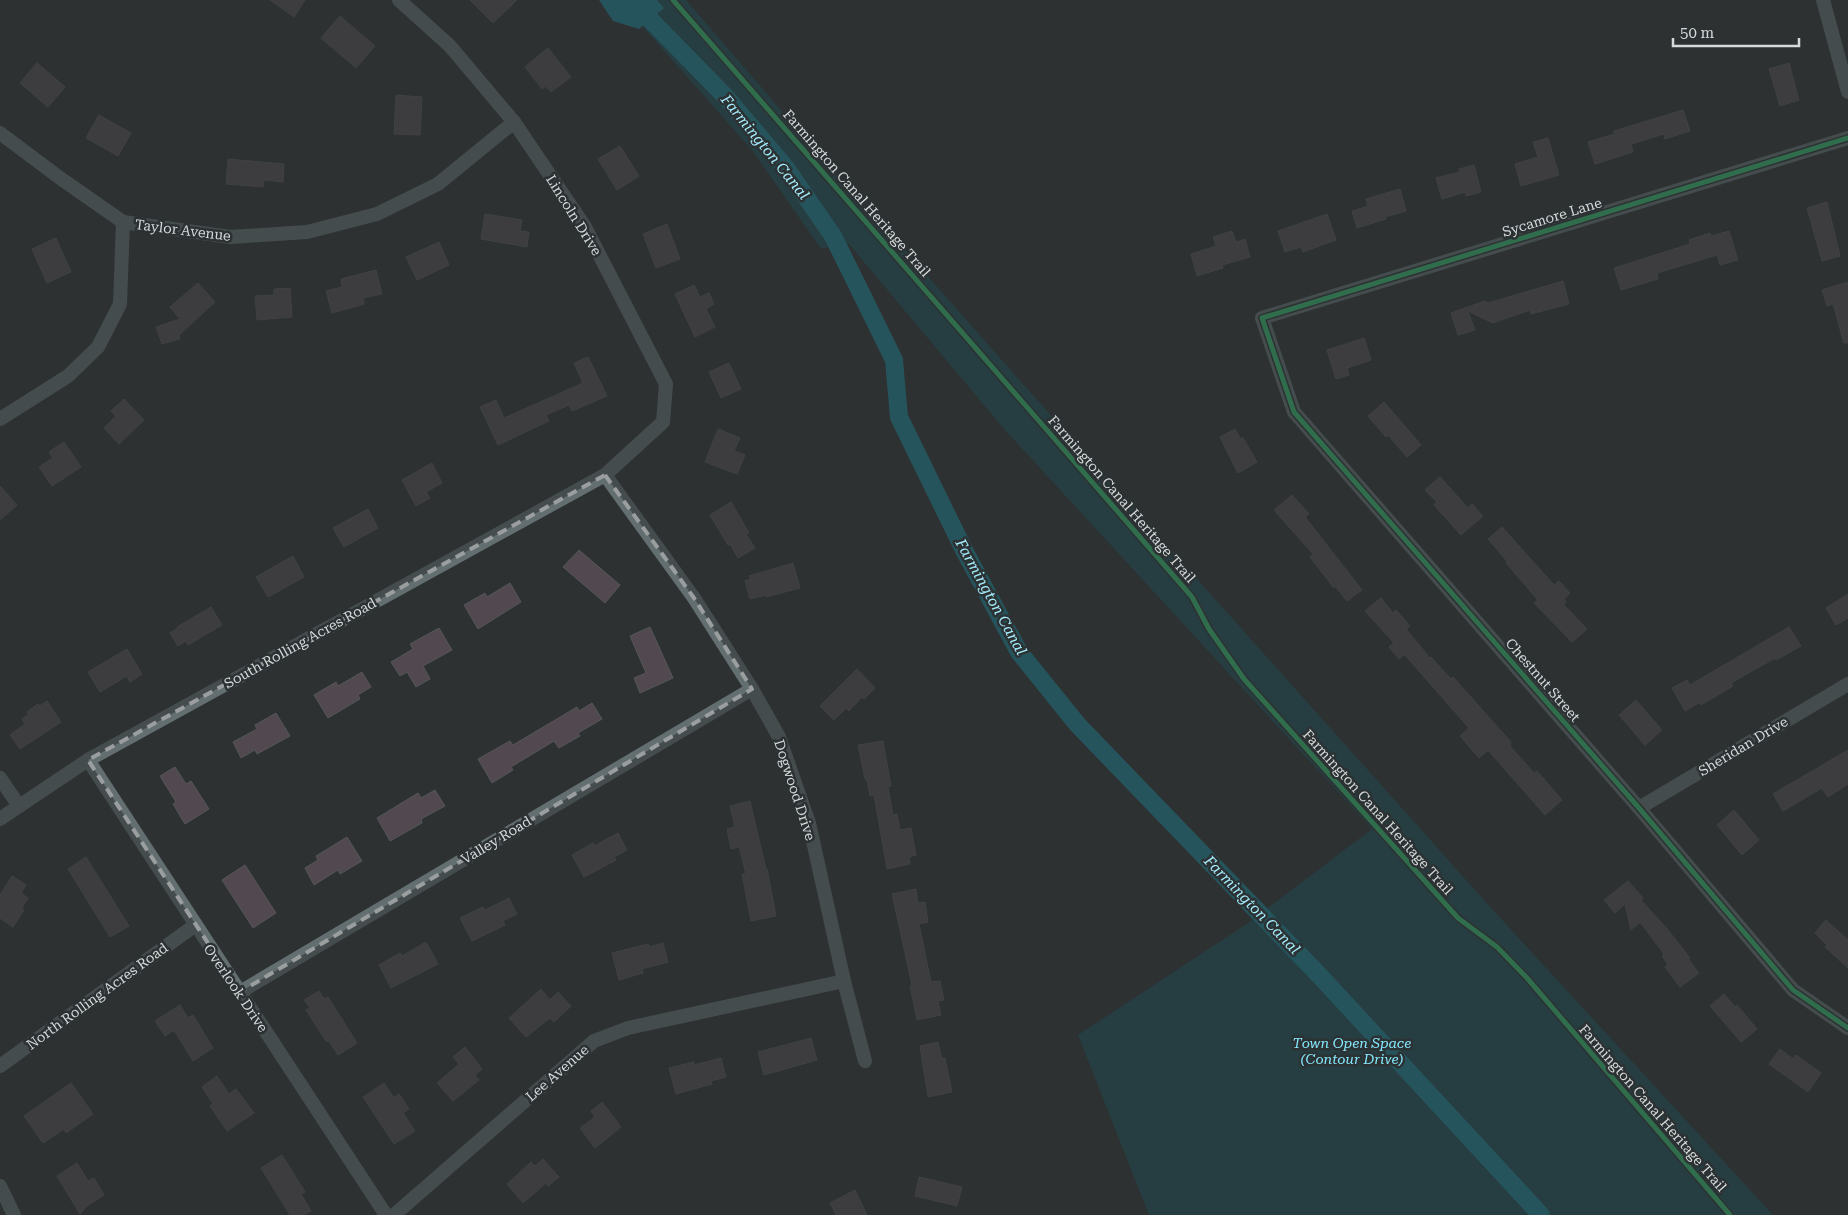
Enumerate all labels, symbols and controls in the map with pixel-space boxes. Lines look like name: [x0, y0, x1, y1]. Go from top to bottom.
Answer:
scale bar: [1673, 15, 1799, 47]
text: 50 m: [1680, 24, 1715, 42]
water label: Farmington Canal: [716, 90, 813, 204]
street label: Farmington Canal Heritage Trail: [780, 106, 934, 280]
street label: Lincoln Drive: [543, 172, 605, 259]
street label: Sycamore Lane: [1500, 194, 1604, 240]
street label: Taylor Avenue: [134, 216, 232, 244]
street label: Farmington Canal Heritage Trail: [1045, 412, 1199, 586]
water label: Farmington Canal: [951, 535, 1031, 659]
street label: South Rolling Acres Road: [221, 594, 379, 692]
street label: Chestnut Street: [1502, 635, 1584, 725]
street label: Sheridan Drive: [1695, 713, 1791, 779]
street label: Farmington Canal Heritage Trail: [1300, 726, 1457, 898]
street label: Dogwood Drive: [771, 738, 819, 843]
street label: Valley Road: [458, 813, 534, 867]
water label: Farmington Canal: [1200, 851, 1304, 958]
street label: North Rolling Acres Road: [23, 939, 171, 1053]
street label: Overlook Drive: [201, 941, 272, 1035]
street label: Farmington Canal Heritage Trail: [1576, 1021, 1730, 1195]
park label: Town Open Space (Contour Drive): [1293, 1035, 1411, 1067]
street label: Lee Avenue: [522, 1041, 592, 1105]

